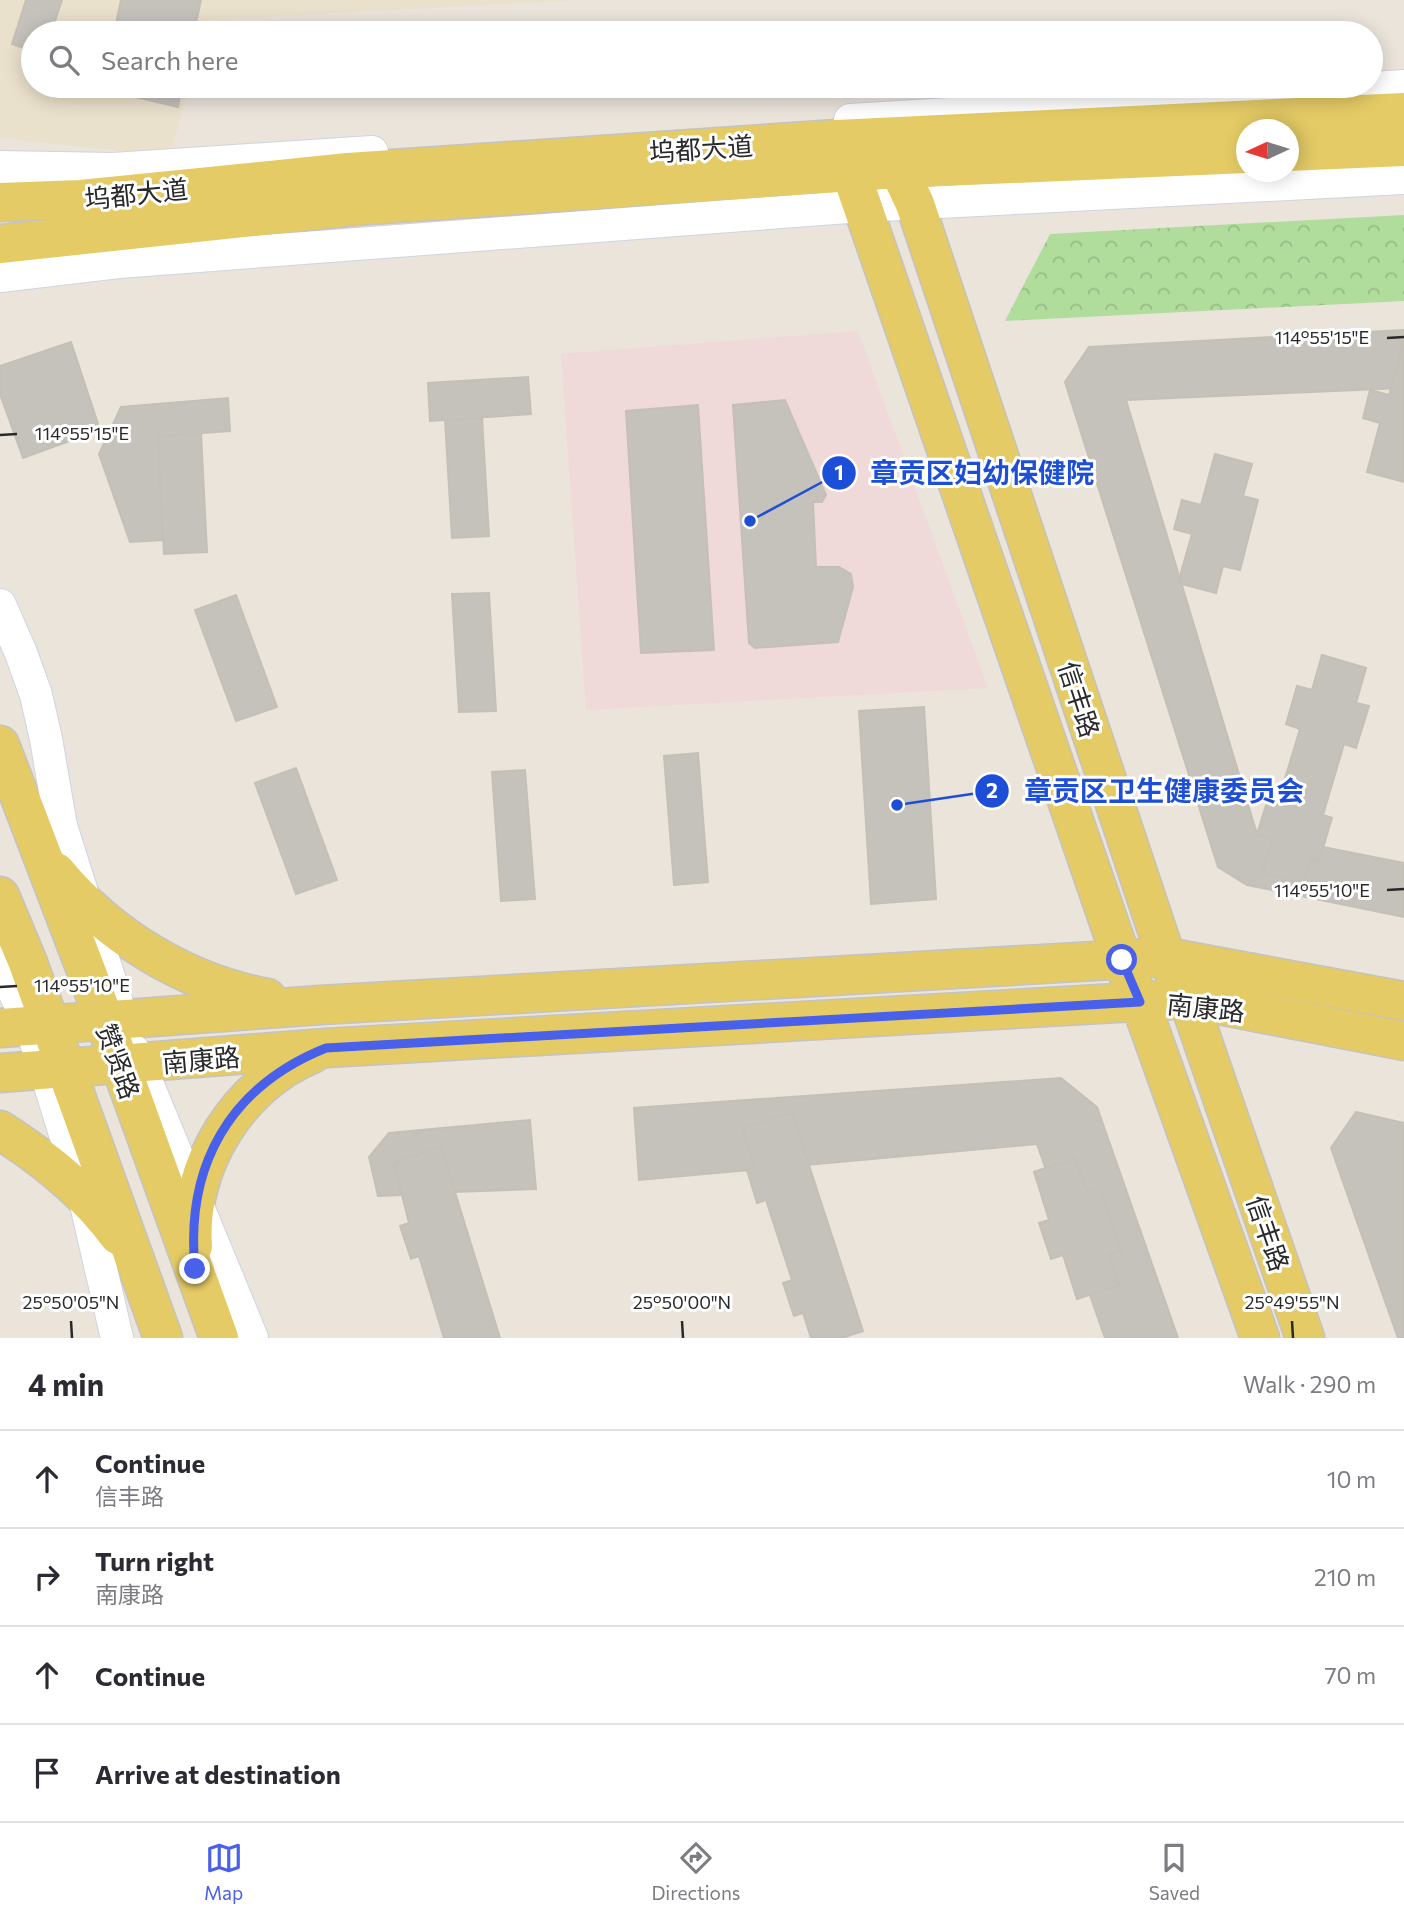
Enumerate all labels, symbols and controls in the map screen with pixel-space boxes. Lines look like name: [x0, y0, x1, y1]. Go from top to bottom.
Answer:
search box: [21, 21, 1383, 98]
icon: search: [45, 41, 83, 79]
text: Search here: [101, 44, 239, 75]
north arrow: [1236, 119, 1299, 182]
street label: 坞都大道: [648, 129, 754, 167]
street label: 坞都大道: [83, 172, 189, 214]
text: 114°55'15"E: [1275, 326, 1369, 348]
text: 114°55'15"E: [35, 422, 129, 444]
callout: 章贡区妇幼保健院: [821, 448, 1108, 497]
text: 章贡区妇幼保健院: [870, 455, 1094, 489]
text: 1: [834, 459, 844, 484]
street label: 信丰路: [1053, 657, 1107, 741]
callout: 章贡区卫生健康委员会: [975, 766, 1318, 815]
text: 章贡区卫生健康委员会: [1024, 773, 1304, 807]
text: 2: [986, 777, 998, 802]
text: 114°55'10"E: [1274, 879, 1370, 901]
route start: [1106, 944, 1137, 975]
text: 114°55'10"E: [34, 974, 130, 996]
street label: 南康路: [1166, 988, 1246, 1026]
street label: 赞贤路: [91, 1019, 147, 1103]
street label: 南康路: [161, 1040, 241, 1078]
street label: 信丰路: [1242, 1191, 1296, 1275]
route end: [179, 1253, 210, 1284]
text: 25°50'05"N: [23, 1291, 119, 1313]
text: 25°50'00"N: [633, 1291, 731, 1313]
text: 25°49'55"N: [1244, 1291, 1340, 1313]
text: 4 min: [28, 1365, 104, 1402]
text: Walk · 290 m: [1243, 1370, 1376, 1398]
text: Continue: [95, 1447, 205, 1478]
icon: ahead: [28, 1460, 66, 1498]
text: 10 m: [1327, 1465, 1376, 1493]
text: 信丰路: [95, 1482, 164, 1510]
text: Turn right: [95, 1545, 214, 1576]
icon: right: [28, 1558, 66, 1596]
text: 210 m: [1314, 1563, 1376, 1591]
text: 南康路: [95, 1580, 164, 1608]
icon: ahead: [28, 1656, 66, 1694]
text: Continue: [95, 1660, 205, 1691]
text: 70 m: [1324, 1661, 1376, 1689]
icon: arrive: [28, 1754, 66, 1792]
text: Arrive at destination: [95, 1758, 341, 1789]
tab: Map: [204, 1839, 243, 1904]
tab: Directions: [651, 1839, 741, 1904]
tab: Saved: [1149, 1839, 1200, 1904]

